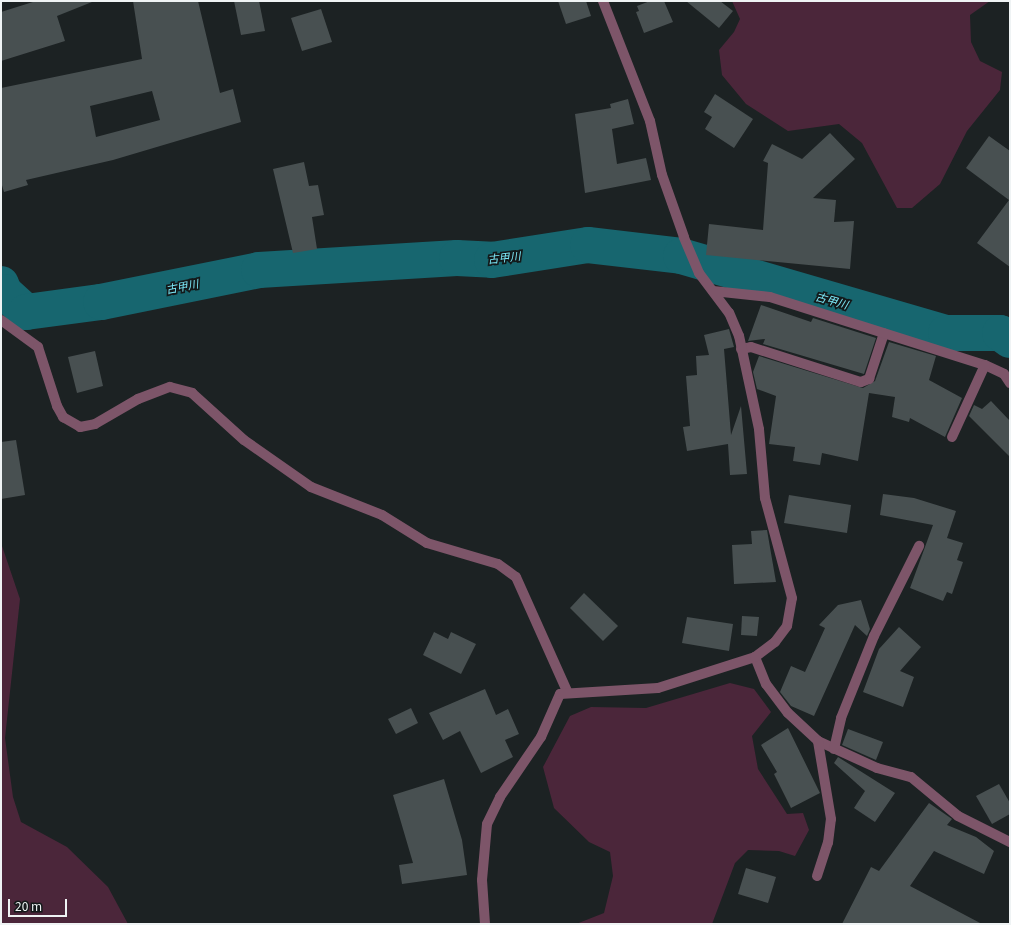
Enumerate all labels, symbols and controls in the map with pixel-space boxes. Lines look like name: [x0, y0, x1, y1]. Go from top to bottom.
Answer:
water label: 古甲川: [487, 249, 521, 265]
water label: 古甲川: [165, 276, 199, 296]
water label: 古甲川: [814, 289, 850, 311]
scale bar: [10, 891, 69, 917]
text: 20 m: [15, 897, 42, 914]

